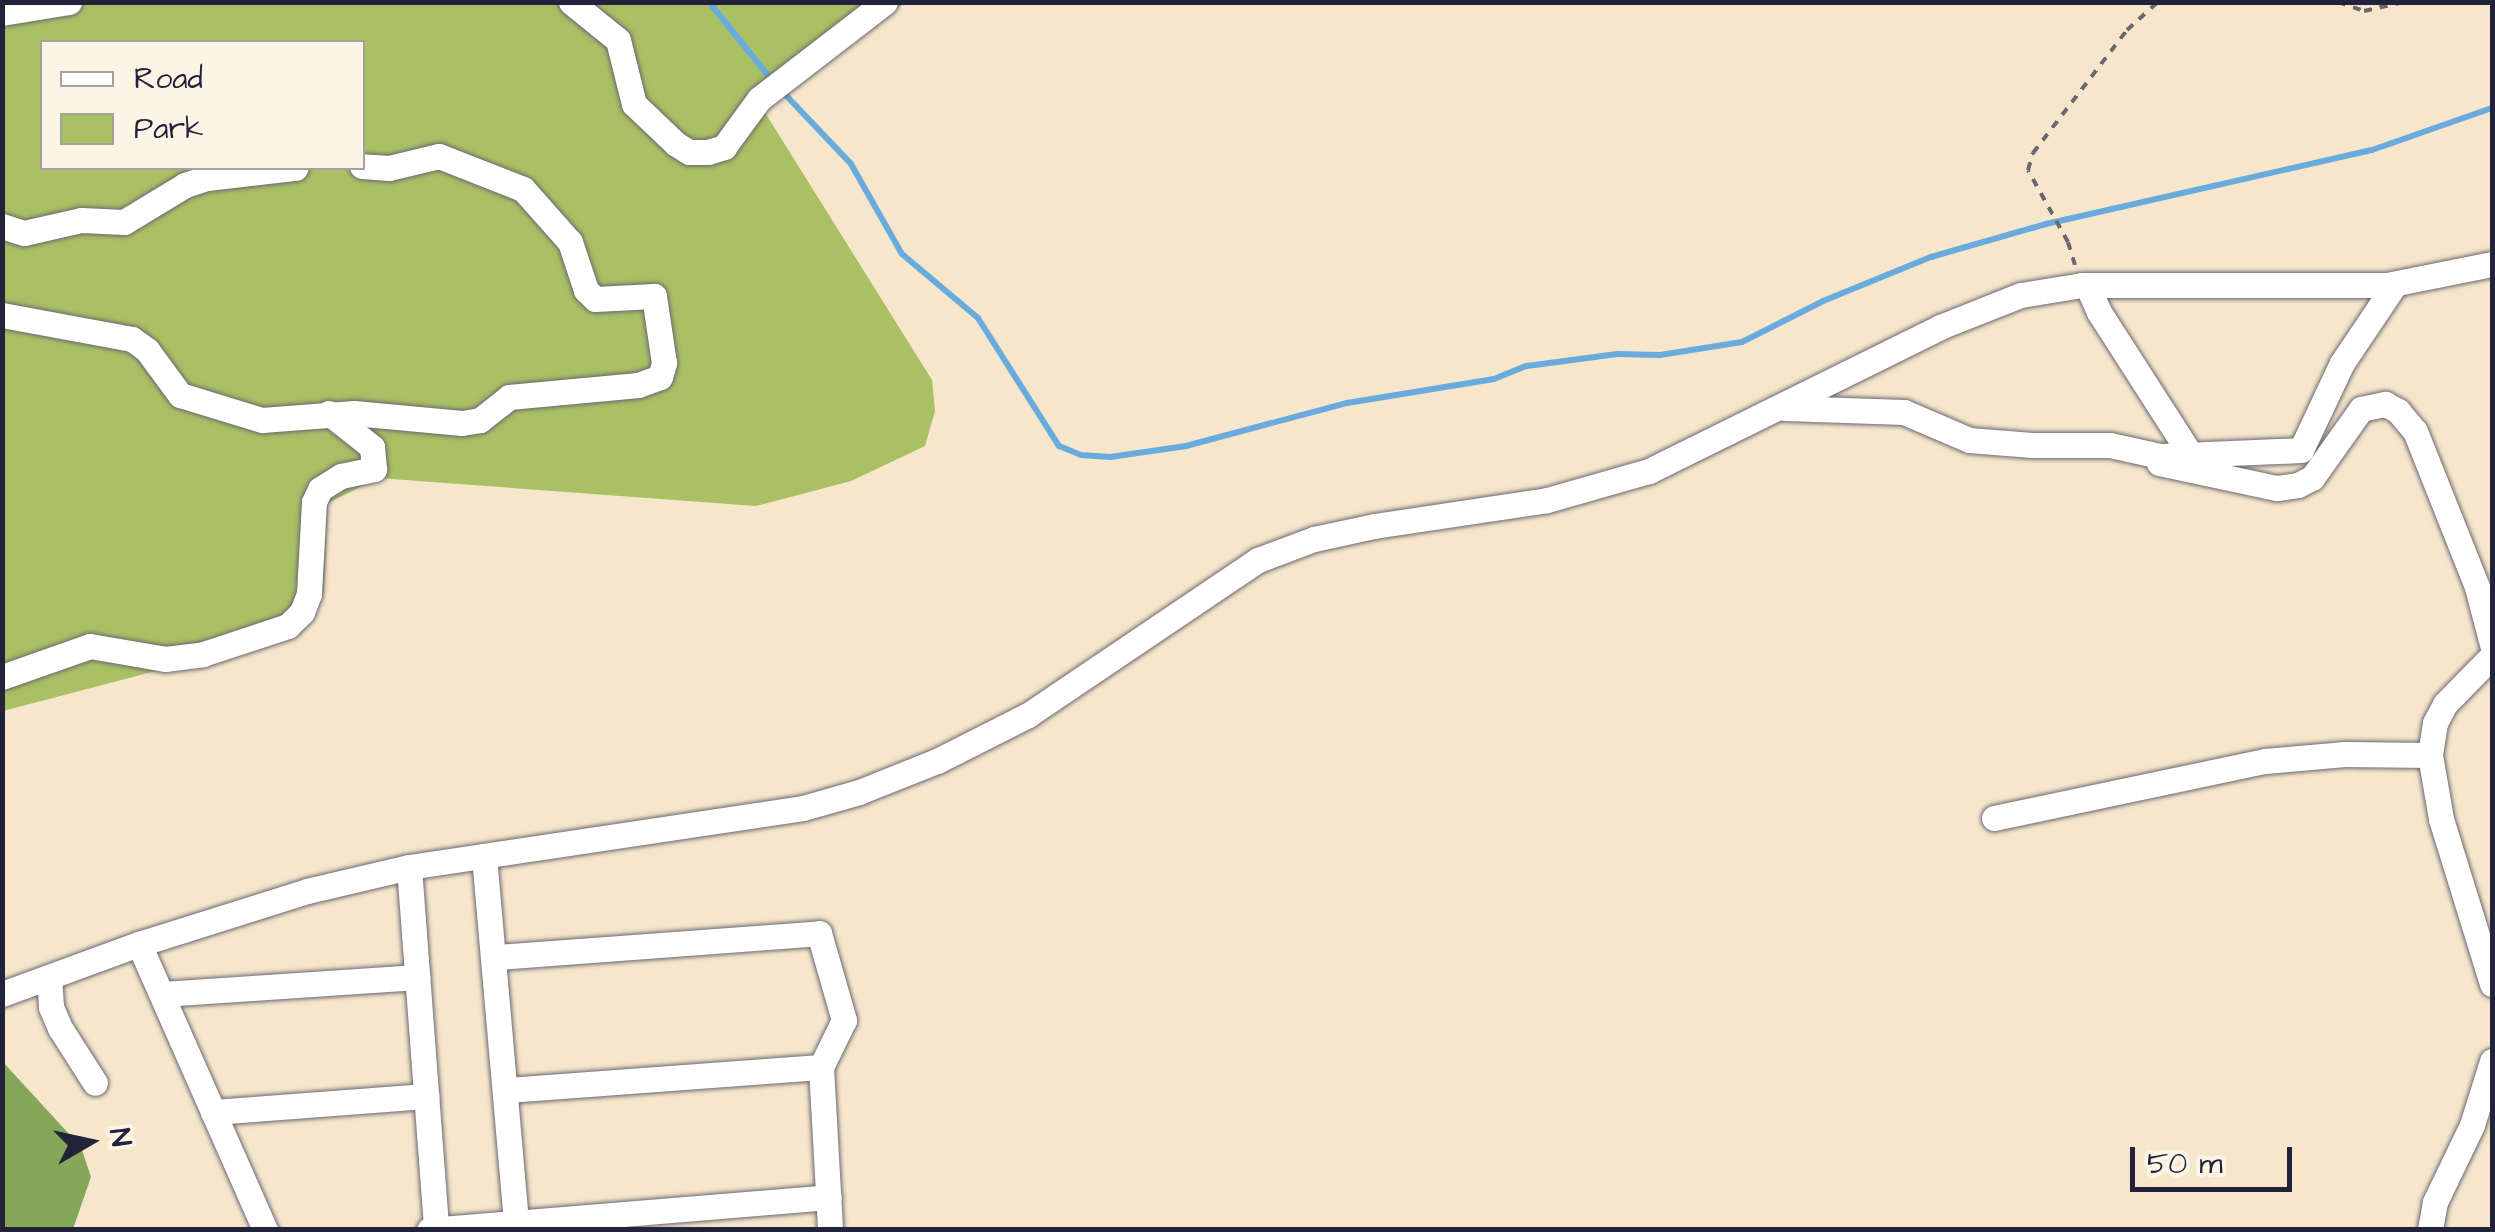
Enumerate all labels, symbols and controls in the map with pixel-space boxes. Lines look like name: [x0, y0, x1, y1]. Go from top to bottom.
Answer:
legend: [40, 40, 365, 170]
text: Road: [134, 58, 203, 100]
text: Park: [134, 108, 203, 150]
north arrow: [40, 1092, 140, 1192]
text: N: [99, 1126, 141, 1149]
scale bar: [2135, 1127, 2298, 1189]
text: 50 m: [2147, 1143, 2223, 1185]

